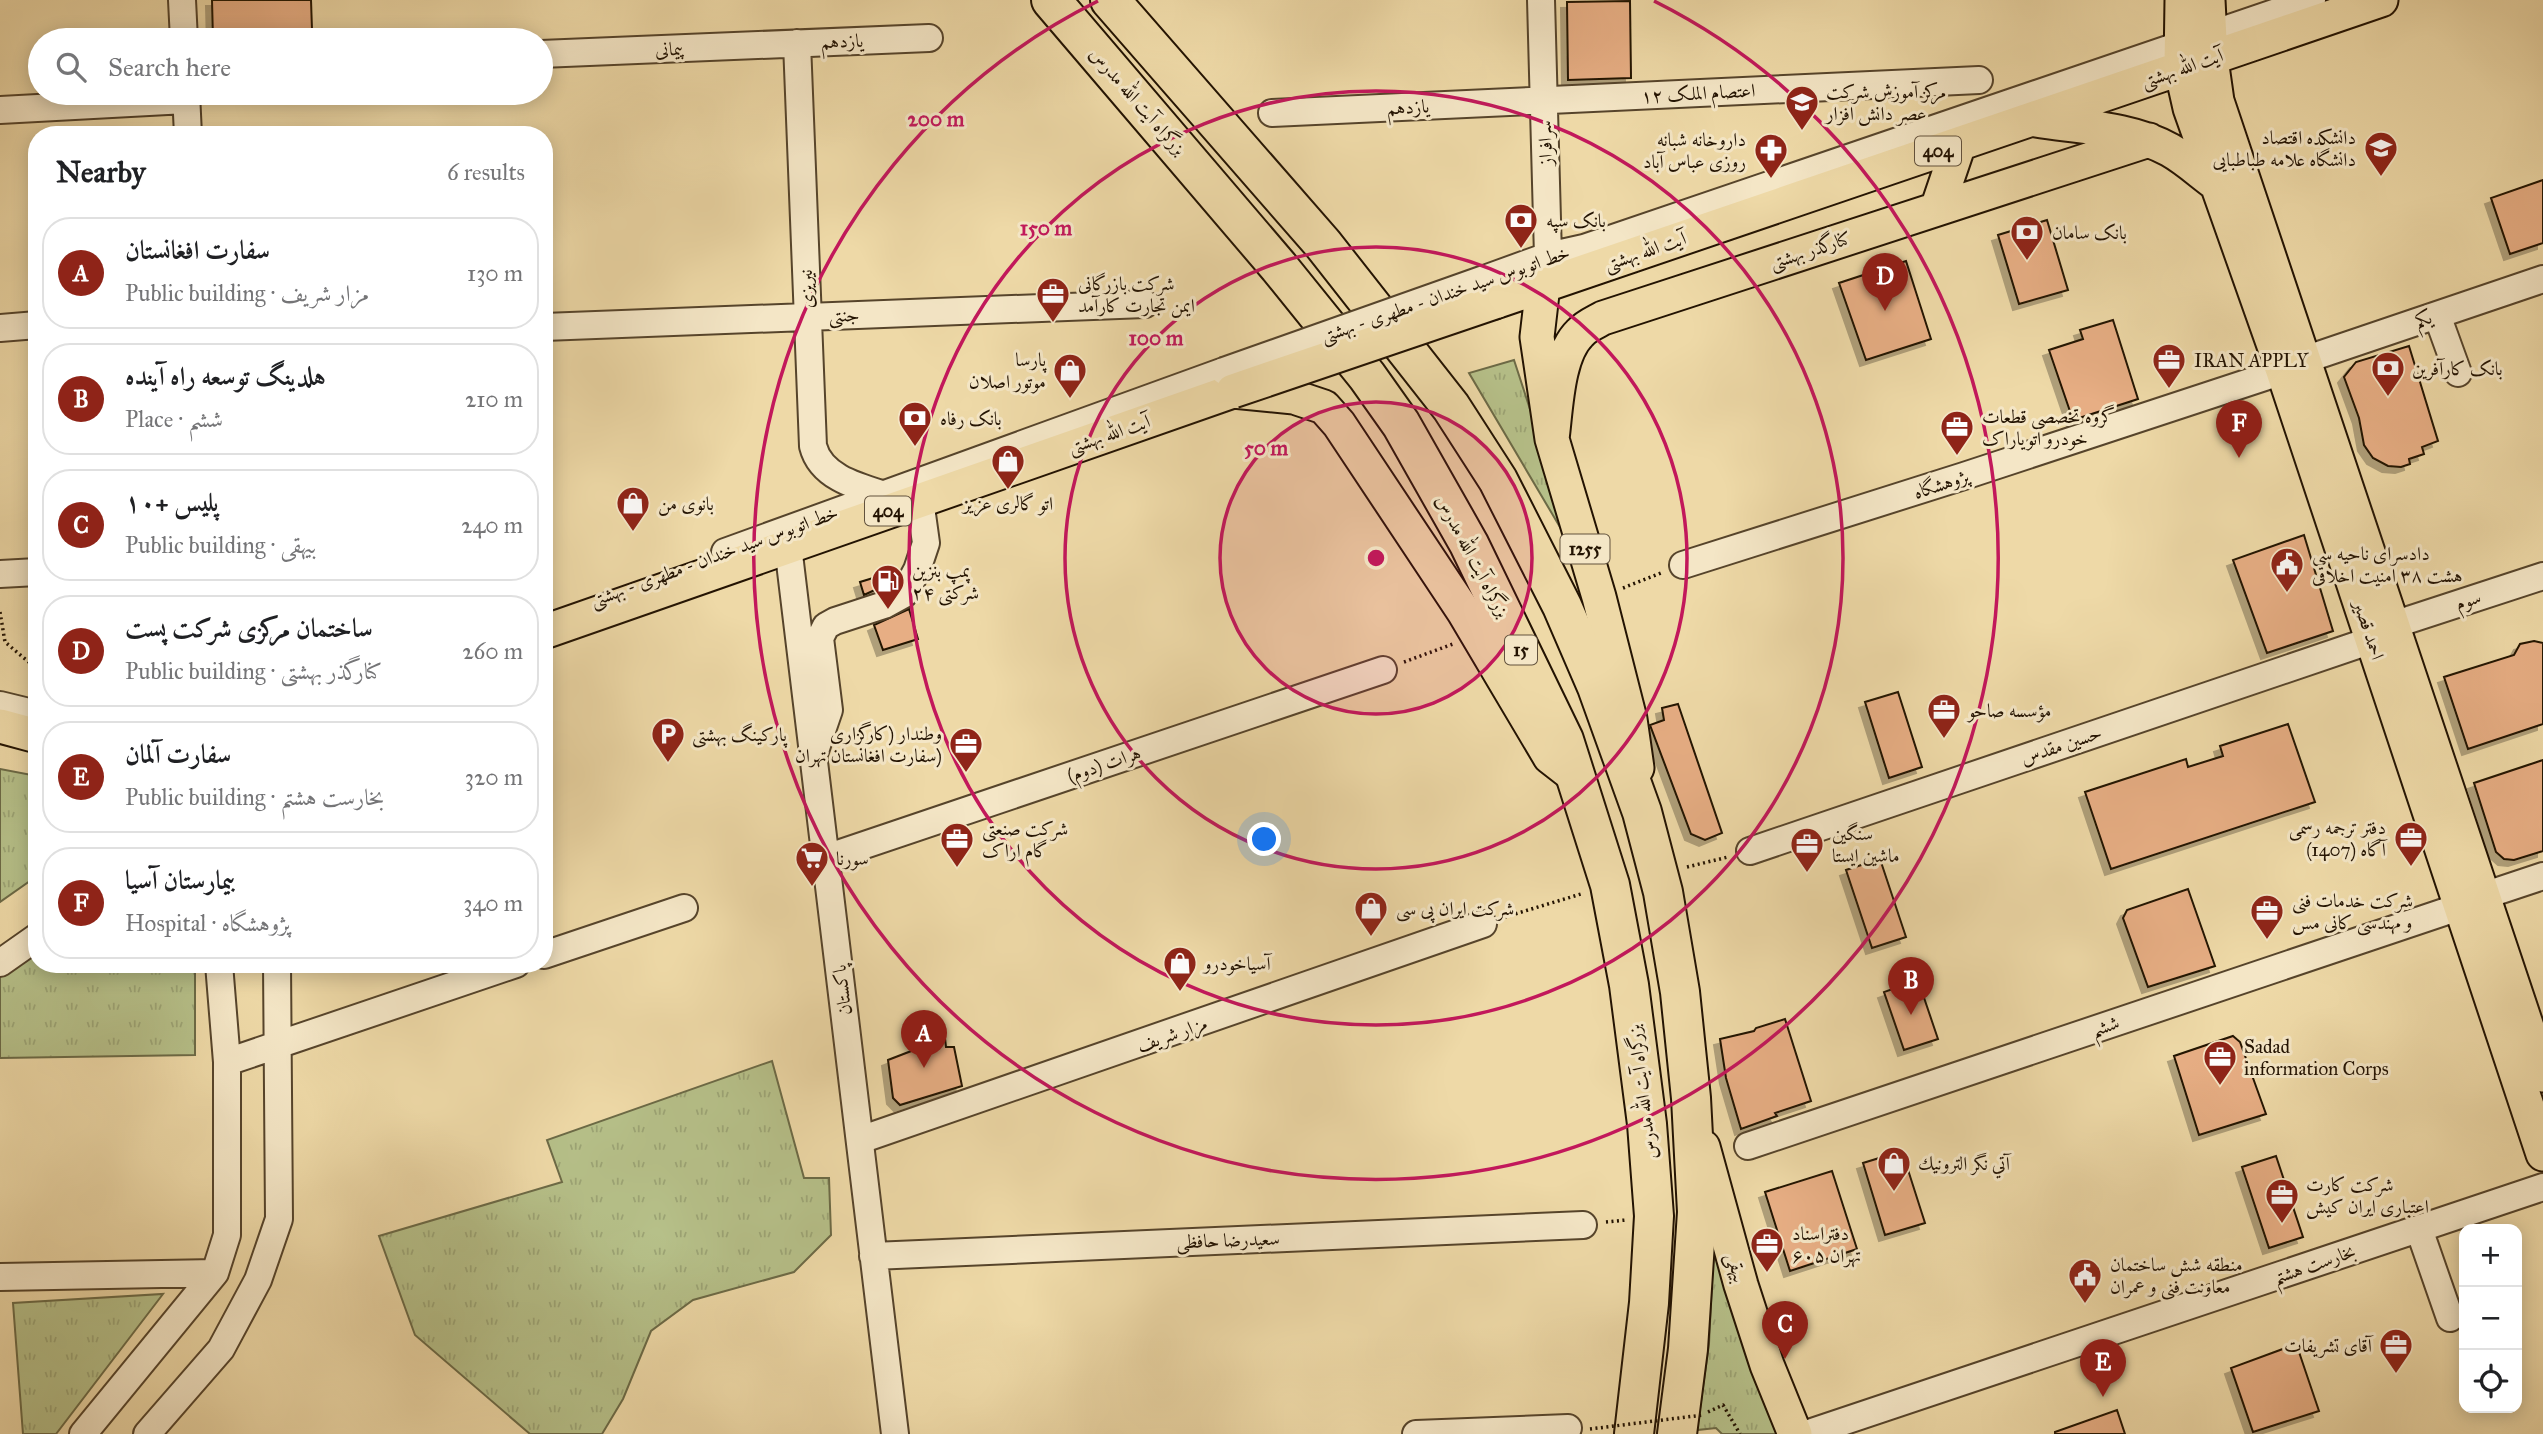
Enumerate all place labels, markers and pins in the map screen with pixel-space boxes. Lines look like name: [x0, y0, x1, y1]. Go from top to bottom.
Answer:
place label: مرکز آموزش شرکت عصر دانش افزار: [1824, 80, 1946, 127]
school or university icon: مرکز آموزش شرکت عصر دانش افزار: [1783, 83, 1821, 132]
place label: دانشکده اقتصاد دانشگاه علامه طباطبایی: [2212, 126, 2356, 173]
place label: داروخانه شبانه روزی عباس آباد: [1643, 128, 1746, 173]
school or university icon: دانشکده اقتصاد دانشگاه علامه طباطبایی: [2362, 129, 2400, 178]
pharmacy icon: داروخانه شبانه روزی عباس آباد: [1752, 131, 1790, 180]
bank icon: بانک سپه: [1502, 201, 1540, 250]
place label: بانک سپه: [1546, 209, 1606, 233]
bank icon: بانک سامان: [2008, 213, 2046, 262]
place label: بانک سامان: [2052, 221, 2127, 244]
pin: D: [1862, 253, 1908, 311]
place label: شرکت بازرگانی ایمن تجارت کارآمد: [1078, 272, 1195, 319]
office icon: شرکت بازرگانی ایمن تجارت کارآمد: [1034, 275, 1072, 324]
office icon: IRAN APPLY: [2150, 341, 2188, 390]
place label: پارسا موتور اصلان: [969, 348, 1047, 394]
place label: IRAN APPLY: [2194, 349, 2310, 372]
bank icon: بانک کارآفرین: [2369, 349, 2407, 398]
shop icon: پارسا موتور اصلان: [1051, 351, 1089, 400]
place label: بانک کارآفرین: [2412, 357, 2503, 381]
bank icon: بانک رفاه: [896, 399, 934, 448]
pin: F: [2216, 400, 2262, 458]
place label: گروه تخصصی قطعات خودرو اتویاراک: [1982, 404, 2115, 451]
place label: بانک رفاه: [940, 407, 1002, 430]
office icon: گروه تخصصی قطعات خودرو اتویاراک: [1938, 408, 1976, 457]
shop icon: اتو گالری عزیز: [989, 442, 1027, 491]
shop icon: بانوی من: [614, 484, 652, 533]
place label: بانوی من: [658, 492, 714, 517]
place label: اتو گالری عزیز: [961, 492, 1053, 517]
place label: دادسرای ناحیه سی هشت ۳۸ امنیت اخلاقی: [2312, 542, 2463, 587]
public building icon: دادسرای ناحیه سی هشت ۳۸ امنیت اخلاقی: [2268, 545, 2306, 594]
centre of rings: [1364, 546, 1388, 570]
place label: پمپ بنزین شرکتی ۲۴: [912, 559, 979, 606]
fuel station icon: پمپ بنزین شرکتی ۲۴: [869, 562, 907, 611]
office icon: مؤسسه صاحو: [1925, 691, 1963, 740]
place label: مؤسسه صاحو: [1966, 699, 2051, 723]
parking icon: پارکینگ بهشتی: [649, 715, 687, 764]
place label: وطندار (کارگزاری سفارت افغانستان تهران): [795, 721, 942, 768]
place label: پارکینگ بهشتی: [692, 722, 788, 748]
office icon: وطندار (کارگزاری سفارت افغانستان تهران): [947, 725, 985, 774]
place label: دفتر ترجمه رسمی آگاه (1407): [2289, 816, 2388, 862]
place label: شرکت صنعتی گام اراک: [982, 817, 1068, 867]
office icon: دفتر ترجمه رسمی آگاه (1407): [2392, 819, 2430, 868]
office icon: شرکت صنعتی گام اراک: [938, 820, 976, 869]
place label: سنگین ماشین ایستا: [1832, 821, 1900, 867]
office icon: سنگین ماشین ایستا: [1788, 825, 1826, 874]
supermarket icon: سورنا: [793, 839, 831, 888]
place label: سورنا: [836, 847, 869, 871]
shop icon: شرکت ایران پی سی: [1352, 889, 1390, 938]
place label: شرکت خدمات فنی و مهندسی کانی مس: [2292, 889, 2413, 936]
office icon: شرکت خدمات فنی و مهندسی کانی مس: [2248, 892, 2286, 941]
place label: شرکت ایران پی سی: [1396, 897, 1514, 923]
shop icon: آسیاخودرو: [1161, 944, 1199, 993]
place label: آسیاخودرو: [1202, 952, 1273, 976]
pin: B: [1888, 957, 1934, 1015]
pin: A: [901, 1010, 947, 1068]
place label: Sadad information Corps: [2244, 1035, 2389, 1080]
office icon: Sadad information Corps: [2201, 1038, 2239, 1087]
shop icon: آتي نگر الترونيك: [1875, 1144, 1913, 1193]
place label: آتي نگر الترونيك: [1918, 1152, 2012, 1179]
place label: شرکت کارت اعتباری ایران کیش: [2306, 1173, 2429, 1219]
office icon: شرکت کارت اعتباری ایران کیش: [2263, 1176, 2301, 1225]
place label: دفتراسناد ۶۰۵ تهران: [1792, 1222, 1861, 1268]
office icon: دفتراسناد ۶۰۵ تهران: [1748, 1225, 1786, 1274]
place label: منطقه شش ساختمان معاونت فنی و عمران: [2110, 1253, 2243, 1300]
public building icon: منطقه شش ساختمان معاونت فنی و عمران: [2066, 1256, 2104, 1305]
pin: C: [1762, 1301, 1808, 1359]
office icon: آقای تشریفات: [2377, 1326, 2415, 1375]
place label: آقای تشریفات: [2284, 1334, 2374, 1358]
pin: E: [2080, 1339, 2126, 1397]

